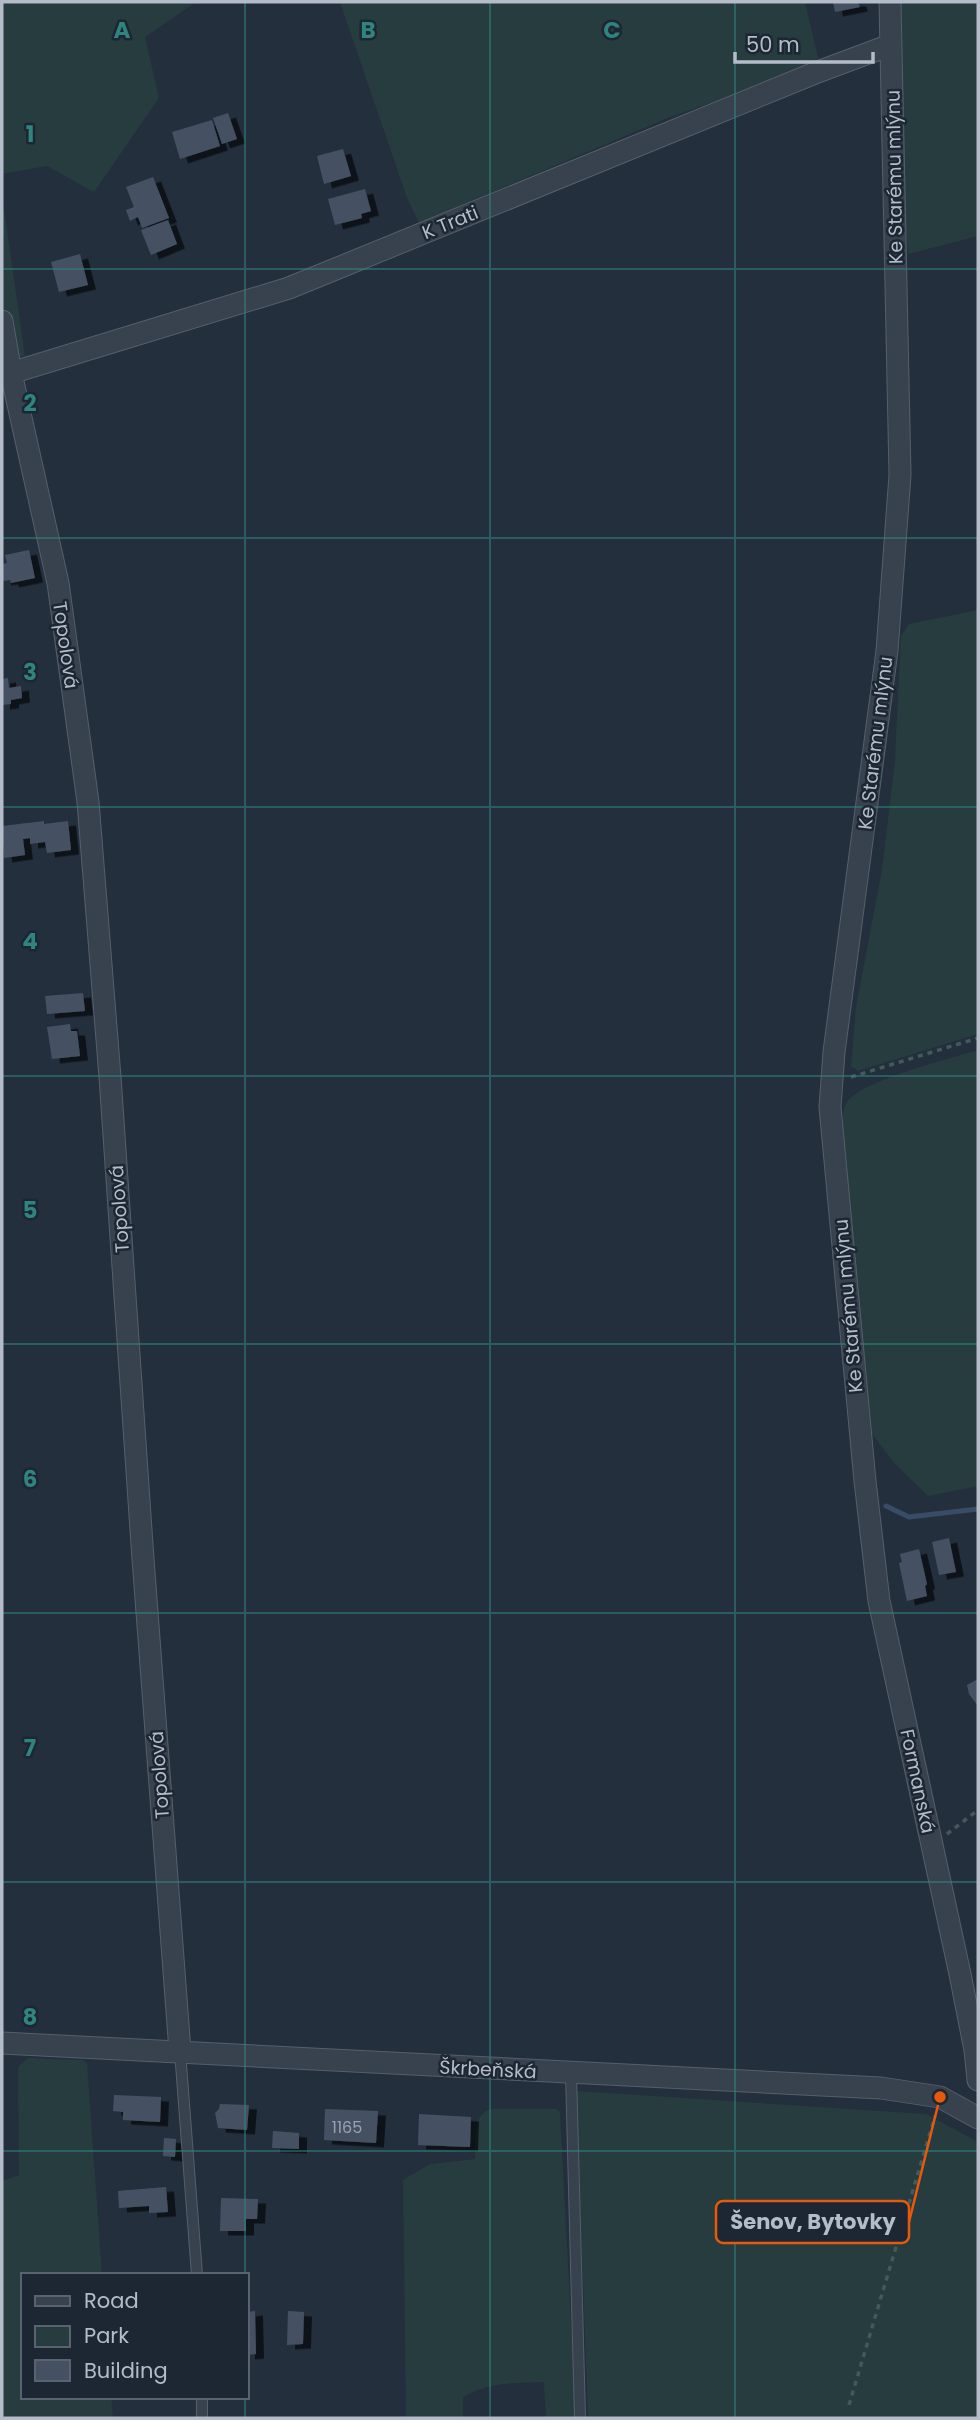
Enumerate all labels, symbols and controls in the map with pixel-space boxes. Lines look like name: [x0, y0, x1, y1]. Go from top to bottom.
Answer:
text: A: [114, 14, 131, 46]
text: B: [360, 14, 376, 46]
text: C: [603, 14, 621, 46]
scale bar: [735, 21, 873, 65]
text: 50 m: [746, 30, 800, 59]
street label: Ke Starému mlýnu: [879, 90, 910, 264]
text: 1: [26, 118, 34, 150]
street label: K Trati: [418, 199, 482, 246]
text: 2: [23, 387, 37, 419]
street label: Topolová: [46, 600, 85, 690]
street label: Ke Starému mlýnu: [851, 655, 900, 831]
text: 3: [23, 656, 37, 688]
text: 4: [22, 925, 38, 957]
street label: Topolová: [103, 1164, 136, 1254]
text: 5: [23, 1194, 37, 1226]
street label: Ke Starému mlýnu: [827, 1218, 870, 1394]
text: 6: [23, 1463, 37, 1495]
street label: Formanská: [893, 1726, 942, 1836]
street label: Topolová: [143, 1730, 176, 1820]
text: 7: [24, 1732, 36, 1764]
text: 8: [23, 2001, 37, 2033]
street label: Škrbeňská: [439, 2053, 537, 2086]
house number: 1165: [332, 2116, 362, 2139]
callout: Šenov, Bytovky: [716, 2201, 909, 2243]
text: Šenov, Bytovky: [730, 2207, 896, 2236]
legend: [21, 2273, 248, 2399]
text: Road: [84, 2286, 139, 2315]
text: Park: [84, 2321, 129, 2350]
text: Building: [84, 2356, 168, 2385]

